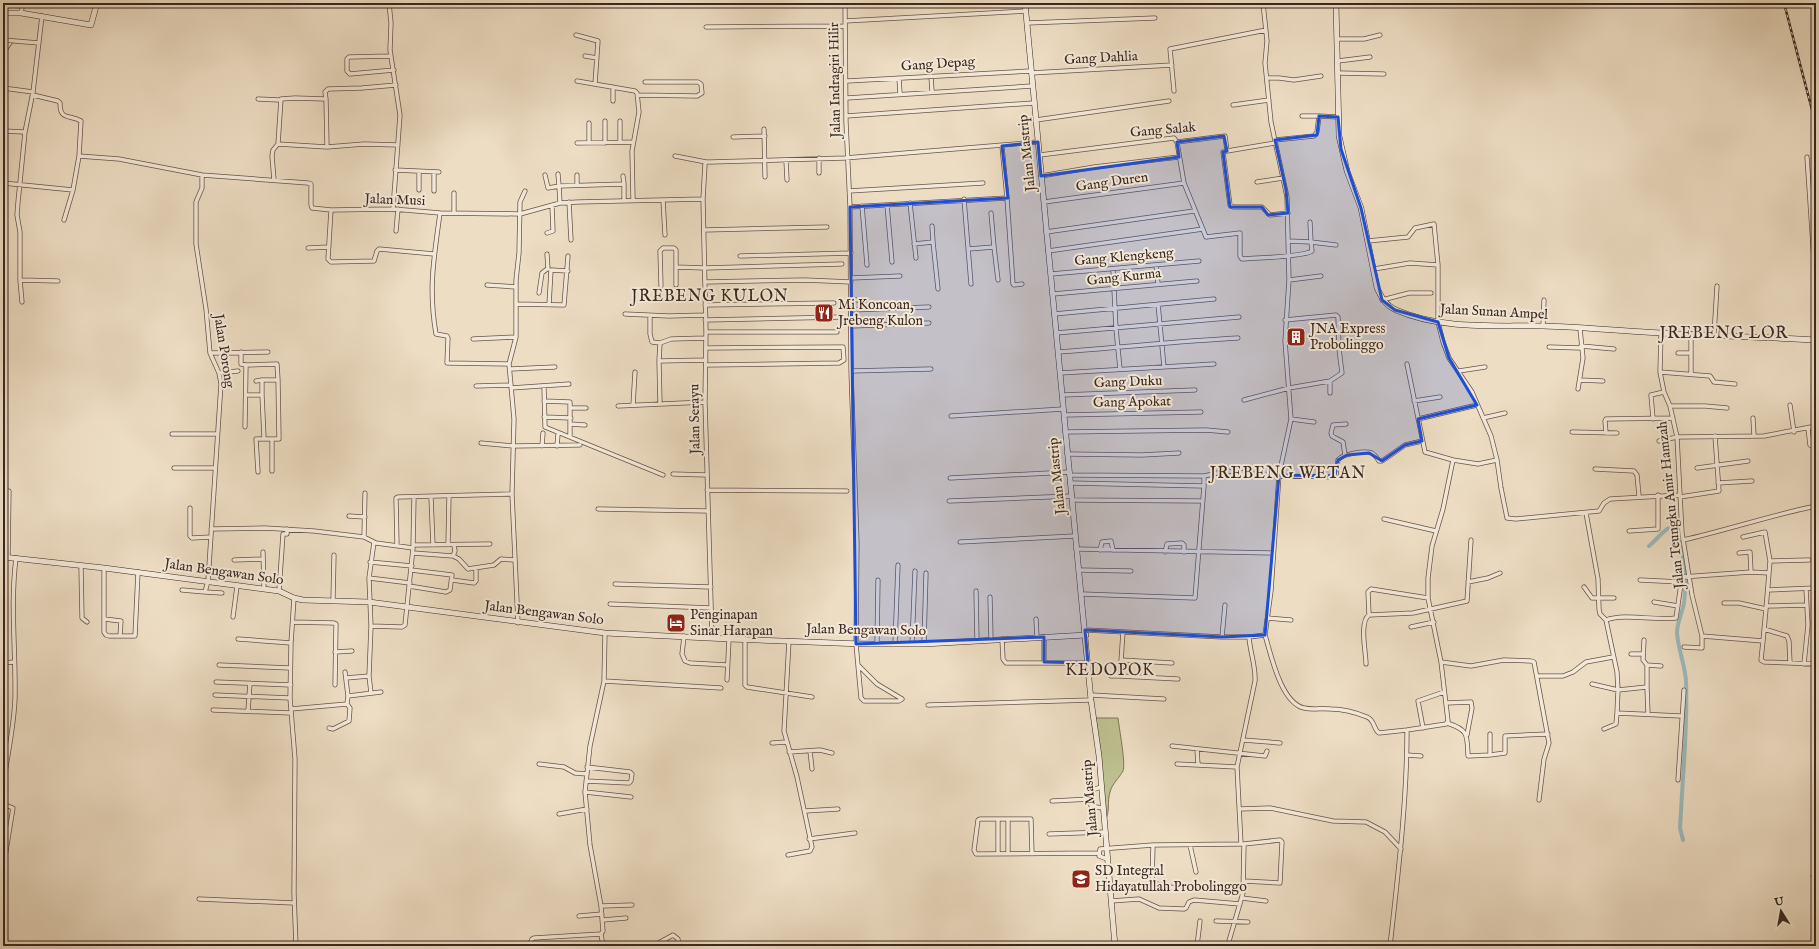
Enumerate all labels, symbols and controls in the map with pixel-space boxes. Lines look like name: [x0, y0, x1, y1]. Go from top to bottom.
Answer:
street label: Jalan Indragiri Hilir: [825, 22, 845, 140]
street label: Gang Dahlia: [1064, 47, 1139, 69]
street label: Gang Depag: [900, 52, 976, 76]
street label: Jalan Mastrip: [1014, 113, 1040, 194]
street label: Gang Salak: [1129, 118, 1197, 142]
street label: Gang Duren: [1075, 168, 1150, 196]
street label: Jalan Musi: [362, 190, 426, 210]
street label: Gang Klengkeng: [1074, 244, 1175, 270]
street label: Gang Kurma: [1086, 264, 1163, 290]
district label: JREBENG KULON: [629, 287, 789, 307]
place label: Mi Koncoan, Jrebeng Kulon: [836, 296, 924, 330]
street label: Jalan Sunan Ampel: [1437, 300, 1549, 324]
restaurant icon: Mi Koncoan, Jrebeng Kulon: [813, 302, 835, 324]
street label: Jalan Porong: [209, 311, 239, 390]
place label: JNA Express Probolinggo: [1308, 320, 1386, 354]
district label: JREBENG LOR: [1658, 324, 1788, 344]
building icon: JNA Express Probolinggo: [1285, 326, 1307, 348]
street label: Gang Duku: [1093, 372, 1163, 392]
street label: Jalan Serayu: [685, 384, 705, 456]
street label: Gang Apokat: [1093, 392, 1171, 412]
street label: Jalan Teungku Amir Hamzah: [1653, 420, 1689, 592]
street label: Jalan Mastrip: [1044, 436, 1070, 517]
district label: JREBENG WETAN: [1208, 464, 1366, 484]
street label: Jalan Bengawan Solo: [161, 554, 285, 589]
street label: Jalan Bengawan Solo: [481, 597, 605, 629]
place label: Penginapan Sinar Harapan: [690, 606, 774, 640]
hotel icon: Penginapan Sinar Harapan: [665, 612, 687, 634]
street label: Jalan Bengawan Solo: [804, 620, 927, 640]
district label: KEDOPOK: [1065, 661, 1155, 681]
street label: Jalan Mastrip: [1078, 758, 1103, 839]
place label: SD Integral Hidayatullah Probolinggo: [1095, 862, 1247, 896]
school or university icon: SD Integral Hidayatullah Probolinggo: [1070, 868, 1092, 890]
north arrow: [1761, 891, 1801, 931]
text: U: [1772, 894, 1786, 910]

